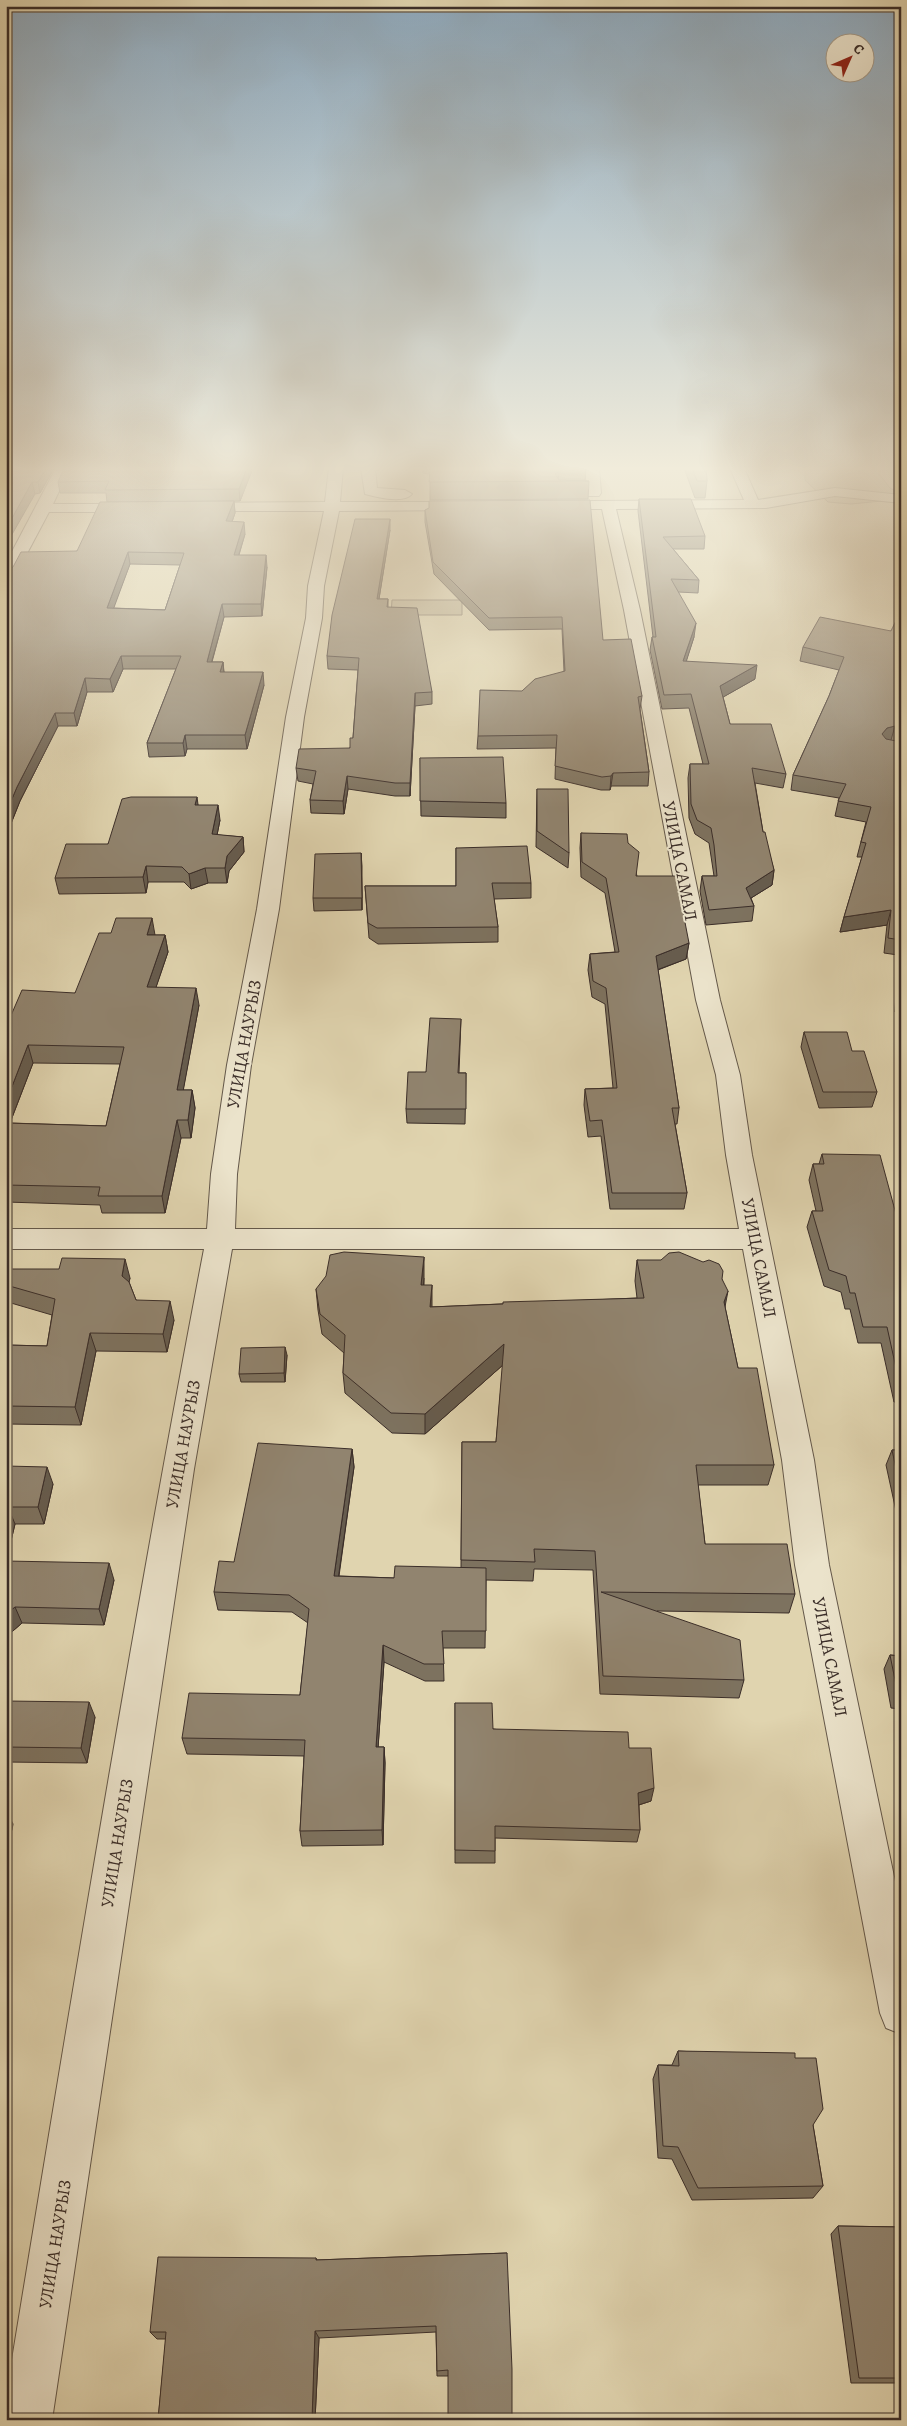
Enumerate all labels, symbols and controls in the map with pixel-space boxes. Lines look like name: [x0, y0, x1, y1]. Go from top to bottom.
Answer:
north arrow: [824, 32, 874, 82]
text: С: [849, 39, 869, 59]
street label: УЛИЦА САМАЛ: [657, 799, 703, 923]
street label: УЛИЦА НАУРЫЗ: [221, 978, 267, 1110]
street label: УЛИЦА САМАЛ: [736, 1196, 782, 1320]
street label: УЛИЦА НАУРЫЗ: [160, 1378, 206, 1510]
street label: УЛИЦА САМАЛ: [807, 1595, 853, 1719]
street label: УЛИЦА НАУРЫЗ: [95, 1777, 139, 1909]
street label: УЛИЦА НАУРЫЗ: [33, 2178, 77, 2310]

